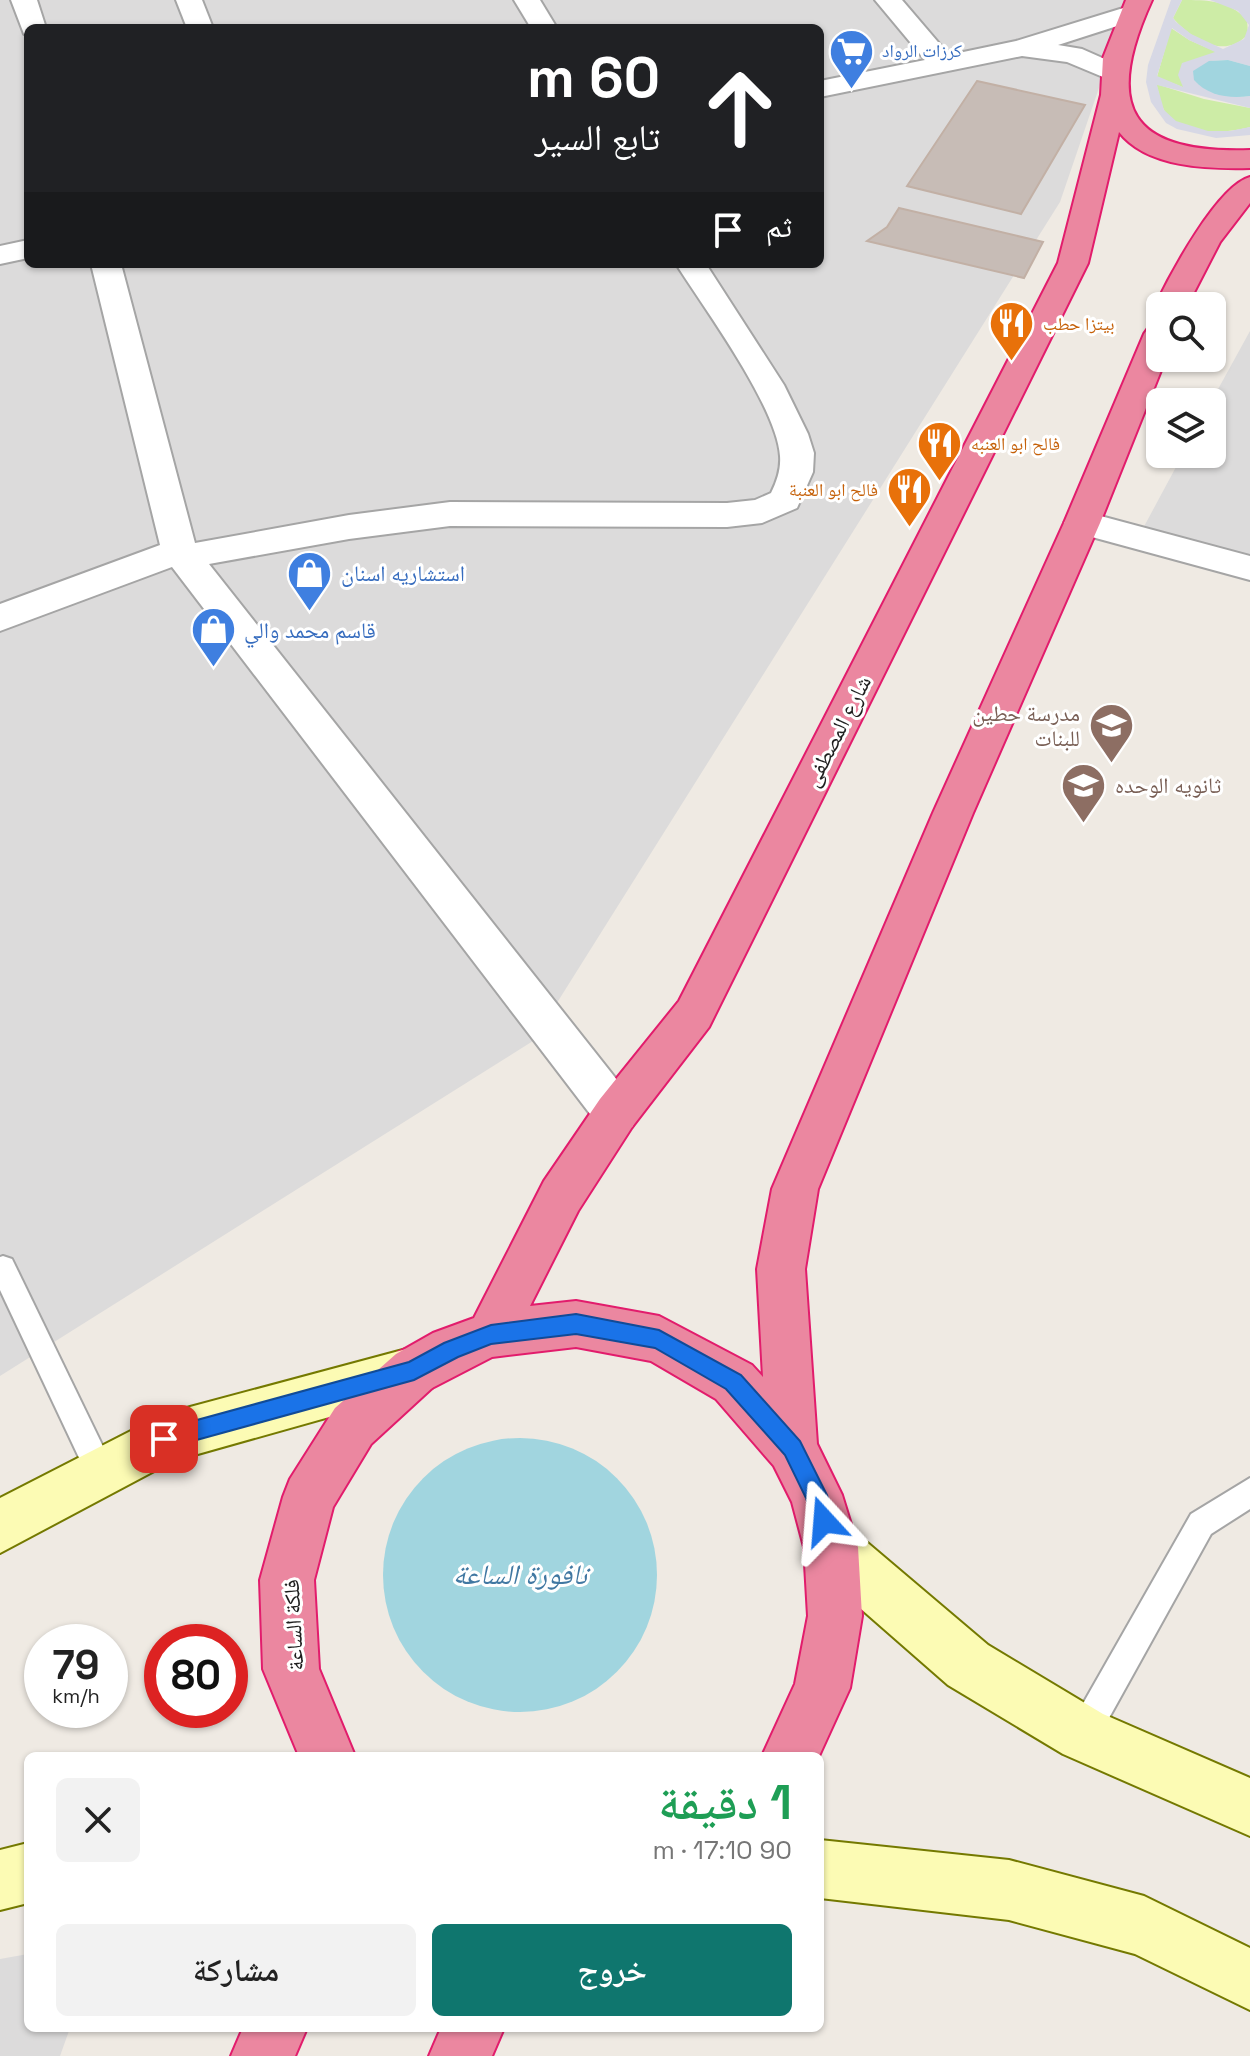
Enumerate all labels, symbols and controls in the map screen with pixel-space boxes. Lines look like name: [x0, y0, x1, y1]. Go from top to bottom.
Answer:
supermarket icon: كرزات الرواد: [827, 27, 875, 90]
place label: كرزات الرواد: [882, 39, 963, 62]
text: 60 m: [527, 42, 660, 113]
icon: ahead: [688, 56, 792, 160]
text: تابع السير: [535, 115, 660, 161]
text: ثم: [766, 207, 792, 246]
icon: arrive: [706, 208, 750, 252]
map controls: [1146, 292, 1226, 468]
button: search: [1146, 292, 1226, 372]
restaurant icon: بيتزا حطب: [988, 300, 1036, 363]
place label: بيتزا حطب: [1043, 312, 1115, 335]
button: layers: [1146, 388, 1226, 468]
restaurant icon: فالح ابو العنبه: [916, 420, 964, 483]
place label: فالح ابو العنبه: [971, 432, 1060, 456]
restaurant icon: فالح ابو العنبة: [885, 466, 933, 529]
place label: فالح ابو العنبة: [789, 478, 878, 502]
shop icon: استشاريه اسنان: [286, 549, 334, 612]
place label: استشاريه اسنان: [341, 559, 465, 587]
shop icon: قاسم محمد والي: [189, 606, 237, 669]
place label: قاسم محمد والي: [244, 616, 376, 648]
street label: شارع المصطفى: [797, 671, 877, 791]
place label: مدرسة حطين للبنات: [972, 699, 1080, 752]
school or university icon: مدرسة حطين للبنات: [1087, 702, 1135, 765]
school or university icon: ثانويه الوحده: [1060, 761, 1108, 824]
place label: ثانويه الوحده: [1115, 771, 1221, 799]
pin: [130, 1405, 198, 1473]
icon: arrive: [142, 1417, 186, 1461]
position arrow: [782, 1479, 866, 1563]
water label: نافورة الساعة: [453, 1556, 591, 1592]
street label: فلكة الساعة: [277, 1579, 309, 1671]
speed limit sign: 80: [144, 1624, 248, 1728]
text: 79: [53, 1640, 99, 1691]
text: km/h: [52, 1683, 100, 1709]
text: 1 دقيقة: [658, 1772, 792, 1833]
button: close: [56, 1778, 140, 1862]
text: 90 m · 17:10: [653, 1833, 792, 1867]
button: مشاركة: [56, 1924, 416, 2016]
button: خروج: [432, 1924, 792, 2016]

